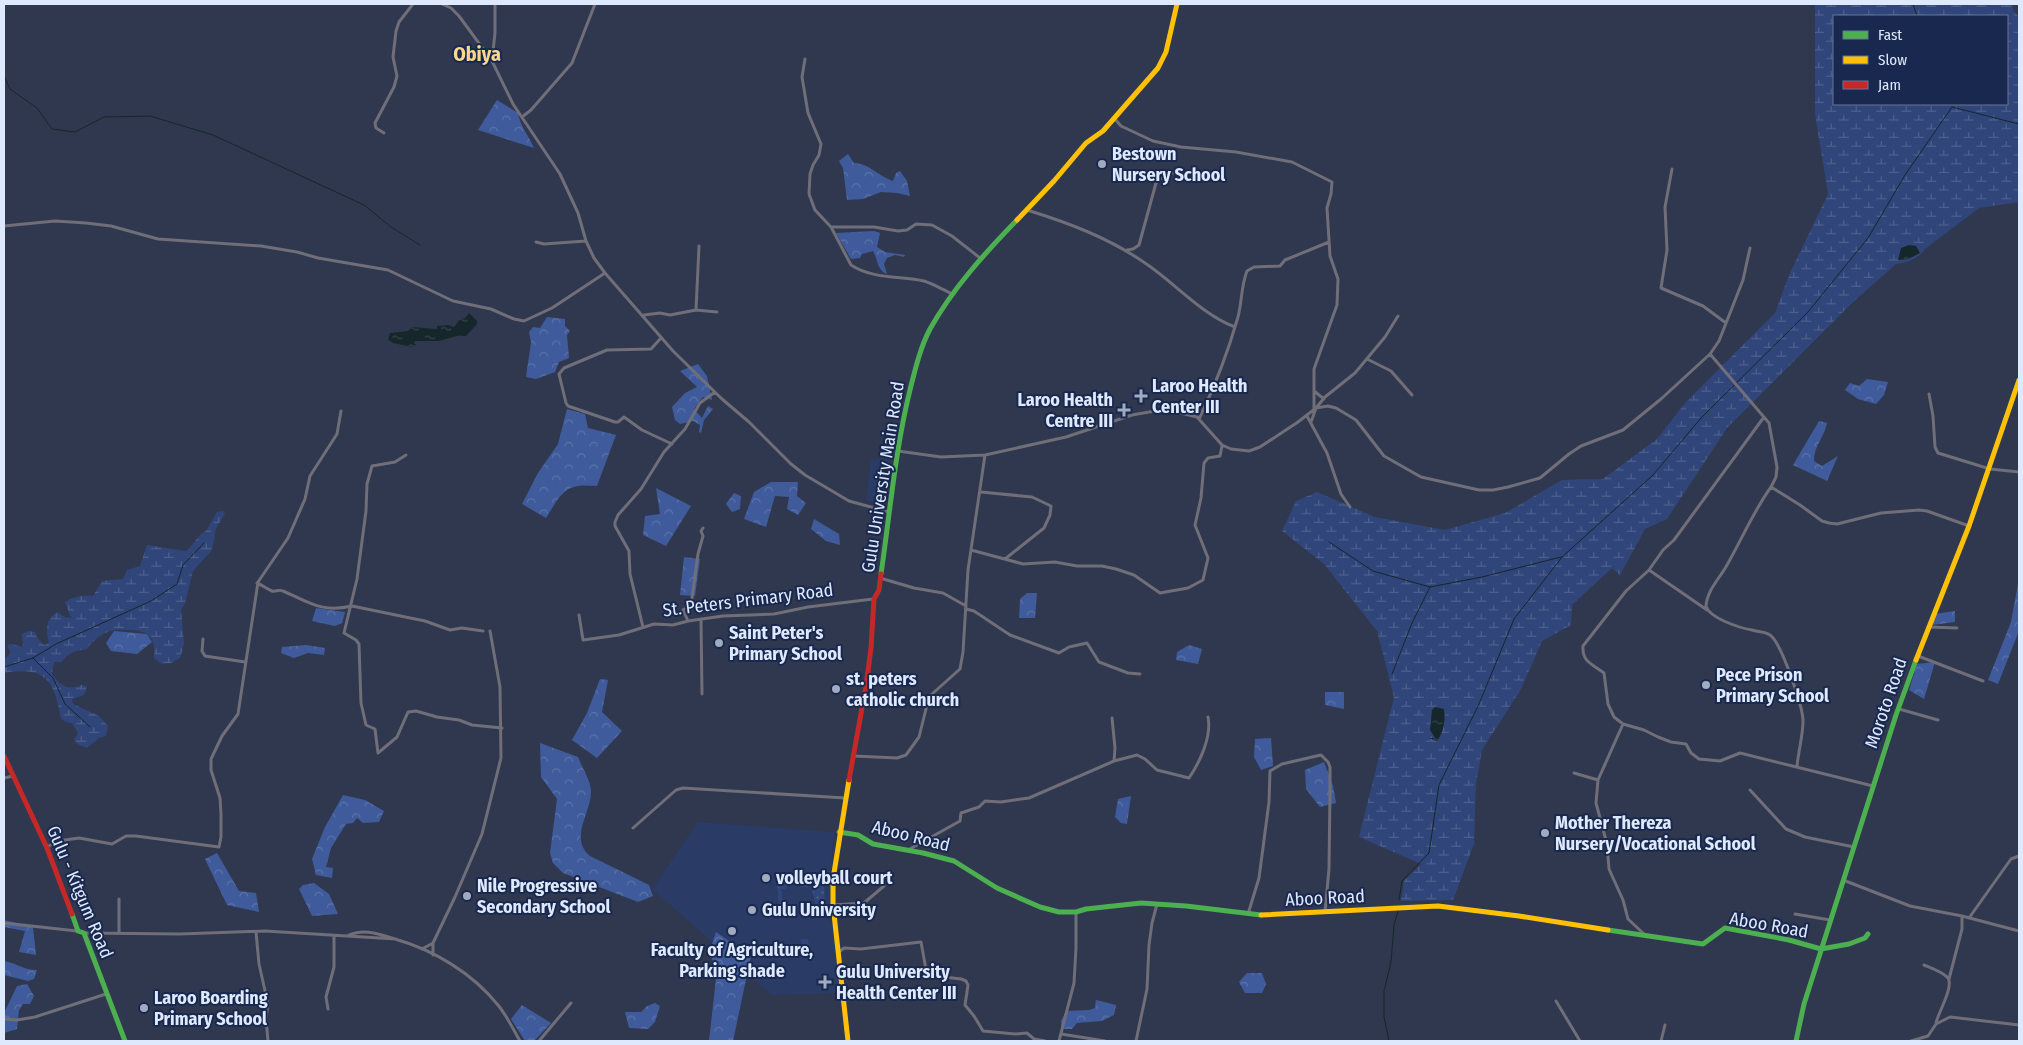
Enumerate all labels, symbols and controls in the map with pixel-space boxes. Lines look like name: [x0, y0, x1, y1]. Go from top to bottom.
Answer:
legend: [1833, 15, 2008, 105]
text: Fast: [1878, 26, 1902, 44]
district label: Obiya: [453, 42, 501, 66]
text: Slow: [1878, 51, 1907, 69]
text: Jam: [1878, 76, 1901, 94]
place label: Bestown Nursery School: [1112, 143, 1225, 186]
marker: Bestown Nursery School: [1096, 158, 1108, 170]
place label: Laroo Health Center III: [1152, 375, 1248, 418]
street label: Gulu University Main Road: [857, 380, 909, 574]
place label: Laroo Health Centre III: [1017, 389, 1113, 432]
marker: Laroo Health Center III: [1134, 389, 1148, 403]
marker: Laroo Health Centre III: [1117, 403, 1131, 417]
street label: St. Peters Primary Road: [662, 579, 834, 621]
place label: Saint Peter's Primary School: [729, 622, 842, 665]
marker: Saint Peter's Primary School: [713, 637, 725, 649]
street label: Moroto Road: [1860, 655, 1912, 751]
place label: Pece Prison Primary School: [1716, 664, 1829, 707]
place label: st. peters catholic church: [846, 668, 959, 711]
marker: Pece Prison Primary School: [1700, 679, 1712, 691]
marker: st. peters catholic church: [830, 683, 842, 695]
place label: Mother Thereza Nursery/Vocational School: [1555, 812, 1756, 855]
street label: Aboo Road: [870, 816, 952, 856]
street label: Gulu - Kitgum Road: [42, 822, 118, 962]
marker: Mother Thereza Nursery/Vocational School: [1539, 827, 1551, 839]
place label: volleyball court: [775, 867, 893, 889]
marker: volleyball court: [760, 872, 772, 884]
place label: Nile Progressive Secondary School: [477, 875, 611, 918]
street label: Aboo Road: [1285, 885, 1365, 911]
marker: Nile Progressive Secondary School: [461, 890, 473, 902]
place label: Gulu University: [762, 899, 876, 921]
marker: Gulu University: [746, 904, 758, 916]
street label: Aboo Road: [1728, 907, 1810, 943]
marker: Faculty of Agriculture, Parking shade: [726, 925, 738, 937]
place label: Faculty of Agriculture, Parking shade: [651, 939, 813, 982]
place label: Gulu University Health Center III: [836, 961, 957, 1004]
marker: Gulu University Health Center III: [818, 975, 832, 989]
place label: Laroo Boarding Primary School: [154, 987, 268, 1030]
marker: Laroo Boarding Primary School: [138, 1002, 150, 1014]

